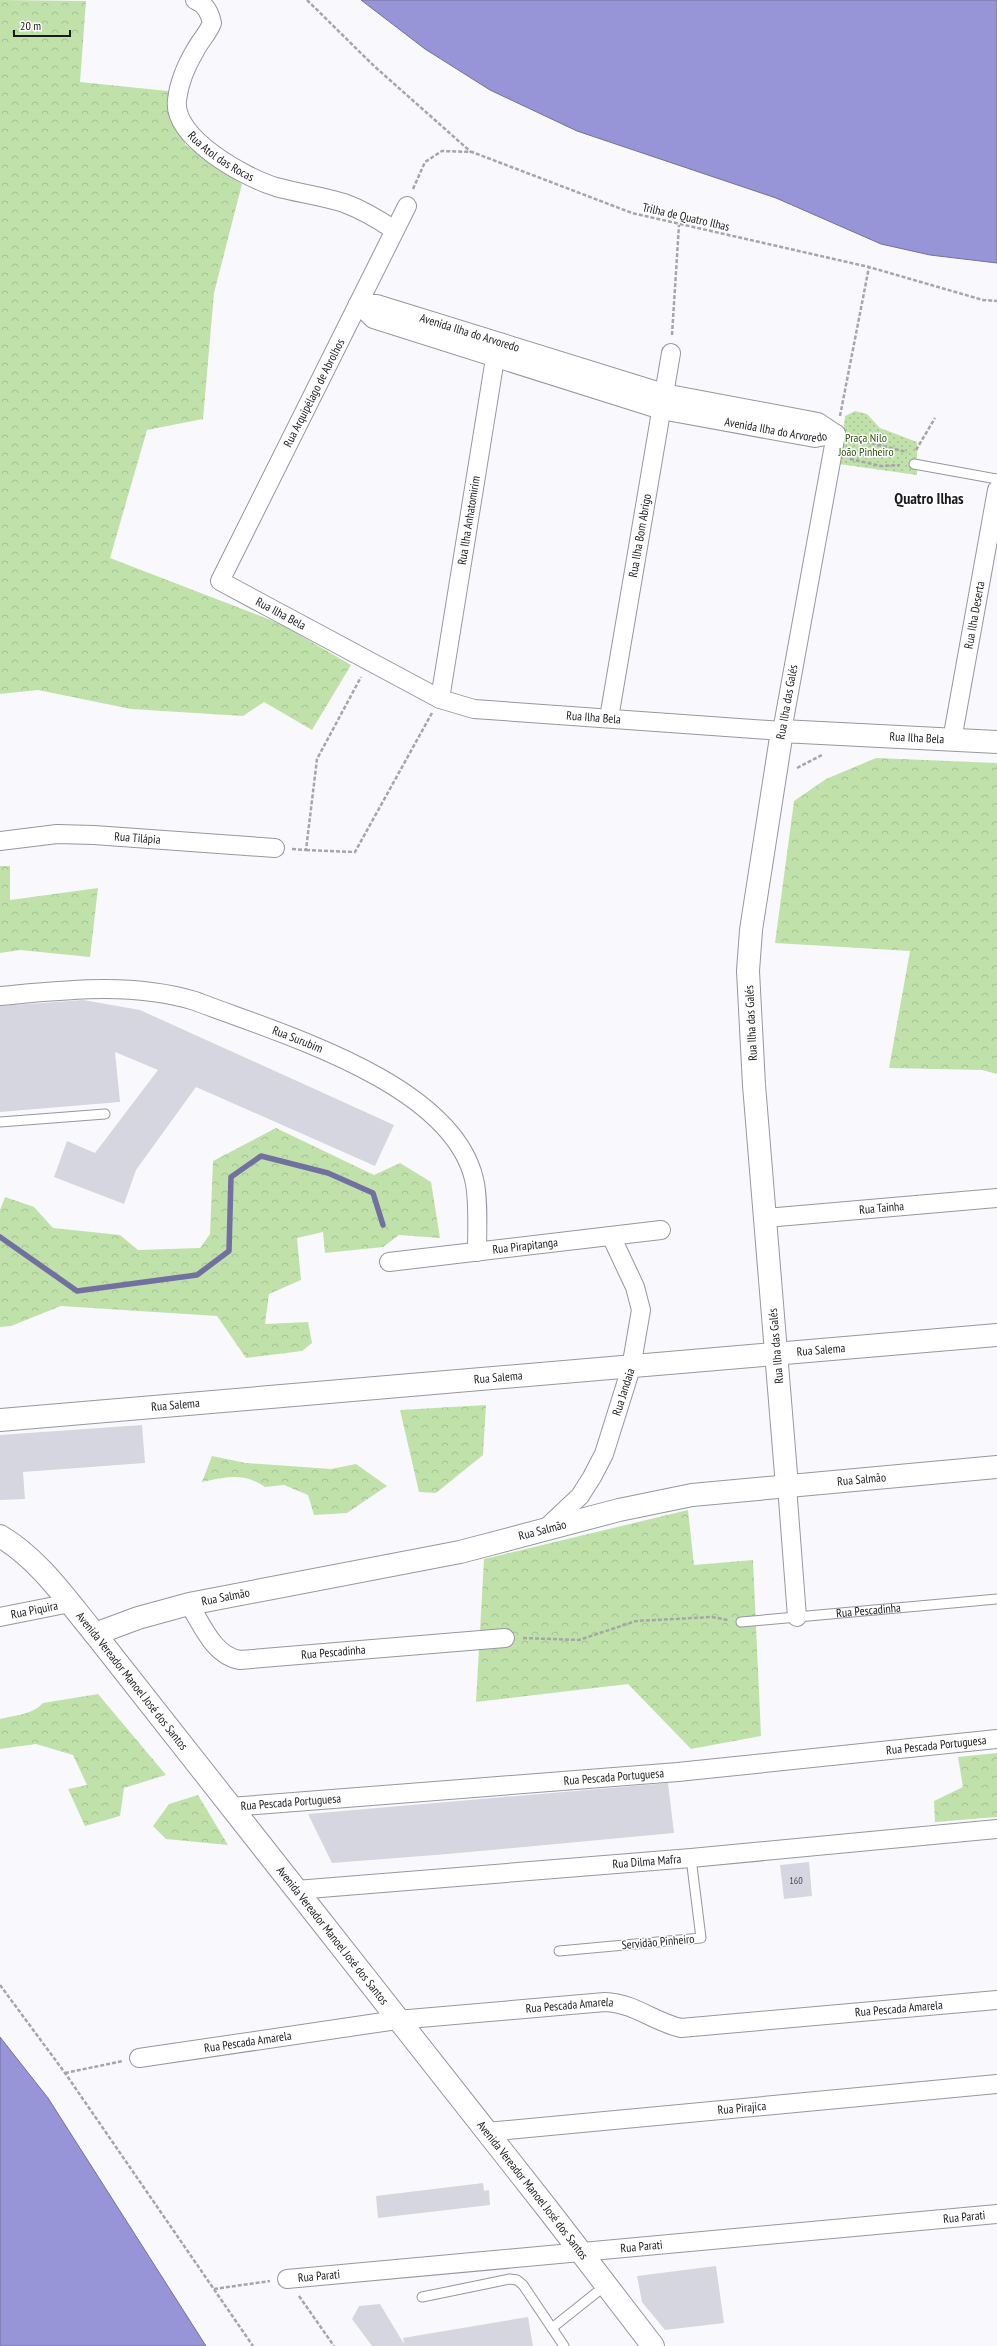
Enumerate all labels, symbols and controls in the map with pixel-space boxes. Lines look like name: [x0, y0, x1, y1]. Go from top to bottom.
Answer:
scale bar: [14, 12, 70, 38]
text: 20 m: [20, 18, 41, 33]
street label: Rua Atol das Rocas: [185, 128, 257, 184]
street label: Trilha de Quatro Ilhas: [641, 199, 731, 234]
street label: Avenida Ilha do Arvoredo: [418, 310, 522, 355]
street label: Rua Arquipélago de Abrolhos: [280, 336, 347, 449]
street label: Avenida Ilha do Arvoredo: [724, 414, 828, 445]
park label: Praça Nilo João Pinheiro: [837, 430, 894, 459]
street label: Rua Ilha Anhatomirim: [454, 474, 483, 566]
district label: Quatro Ilhas: [894, 488, 964, 508]
street label: Rua Ilha Bom Abrigo: [625, 493, 654, 579]
street label: Rua Ilha Deserta: [961, 580, 987, 650]
street label: Rua Ilha Bela: [253, 594, 309, 633]
street label: Rua Ilha das Galés: [773, 663, 800, 740]
street label: Rua Ilha Bela: [566, 708, 622, 726]
street label: Rua Ilha Bela: [889, 729, 945, 746]
street label: Rua Tilápia: [114, 828, 161, 847]
street label: Rua Ilha das Galés: [741, 985, 760, 1061]
street label: Rua Surubim: [271, 1022, 325, 1056]
street label: Rua Tainha: [858, 1198, 905, 1217]
street label: Rua Pirapitanga: [491, 1234, 559, 1257]
street label: Rua Ilha das Galés: [765, 1308, 786, 1384]
street label: Rua Salema: [796, 1340, 846, 1359]
street label: Rua Jandaia: [609, 1366, 638, 1417]
street label: Rua Salema: [473, 1367, 523, 1387]
street label: Rua Salema: [150, 1395, 200, 1414]
street label: Rua Salmão: [837, 1469, 887, 1489]
street label: Rua Salmão: [517, 1516, 568, 1543]
street label: Rua Salmão: [200, 1585, 251, 1608]
street label: Rua Piquira: [9, 1598, 59, 1622]
street label: Rua Pescadinha: [836, 1600, 902, 1620]
street label: Avenida Vereador Manoel José dos Santos: [73, 1609, 191, 1753]
street label: Rua Pescadinha: [300, 1642, 366, 1662]
street label: Rua Pescada Portuguesa: [885, 1732, 987, 1757]
street label: Rua Pescada Portuguesa: [563, 1765, 665, 1788]
street label: Rua Pescada Portuguesa: [240, 1790, 342, 1813]
street label: Rua Dilma Mafra: [612, 1851, 682, 1871]
street label: Avenida Vereador Manoel José dos Santos: [274, 1863, 392, 2007]
house number: 160: [789, 1874, 803, 1887]
street label: Servidão Pinheiro: [621, 1931, 695, 1952]
street label: Rua Pescada Amarela: [525, 1994, 615, 2016]
street label: Rua Pescada Amarela: [854, 1997, 943, 2020]
street label: Rua Pescada Amarela: [203, 2028, 293, 2055]
street label: Rua Pirajica: [717, 2098, 767, 2117]
street label: Avenida Vereador Manoel José dos Santos: [474, 2118, 592, 2262]
street label: Rua Parati: [942, 2207, 986, 2226]
street label: Rua Parati: [620, 2237, 663, 2255]
street label: Rua Parati: [297, 2266, 341, 2285]

